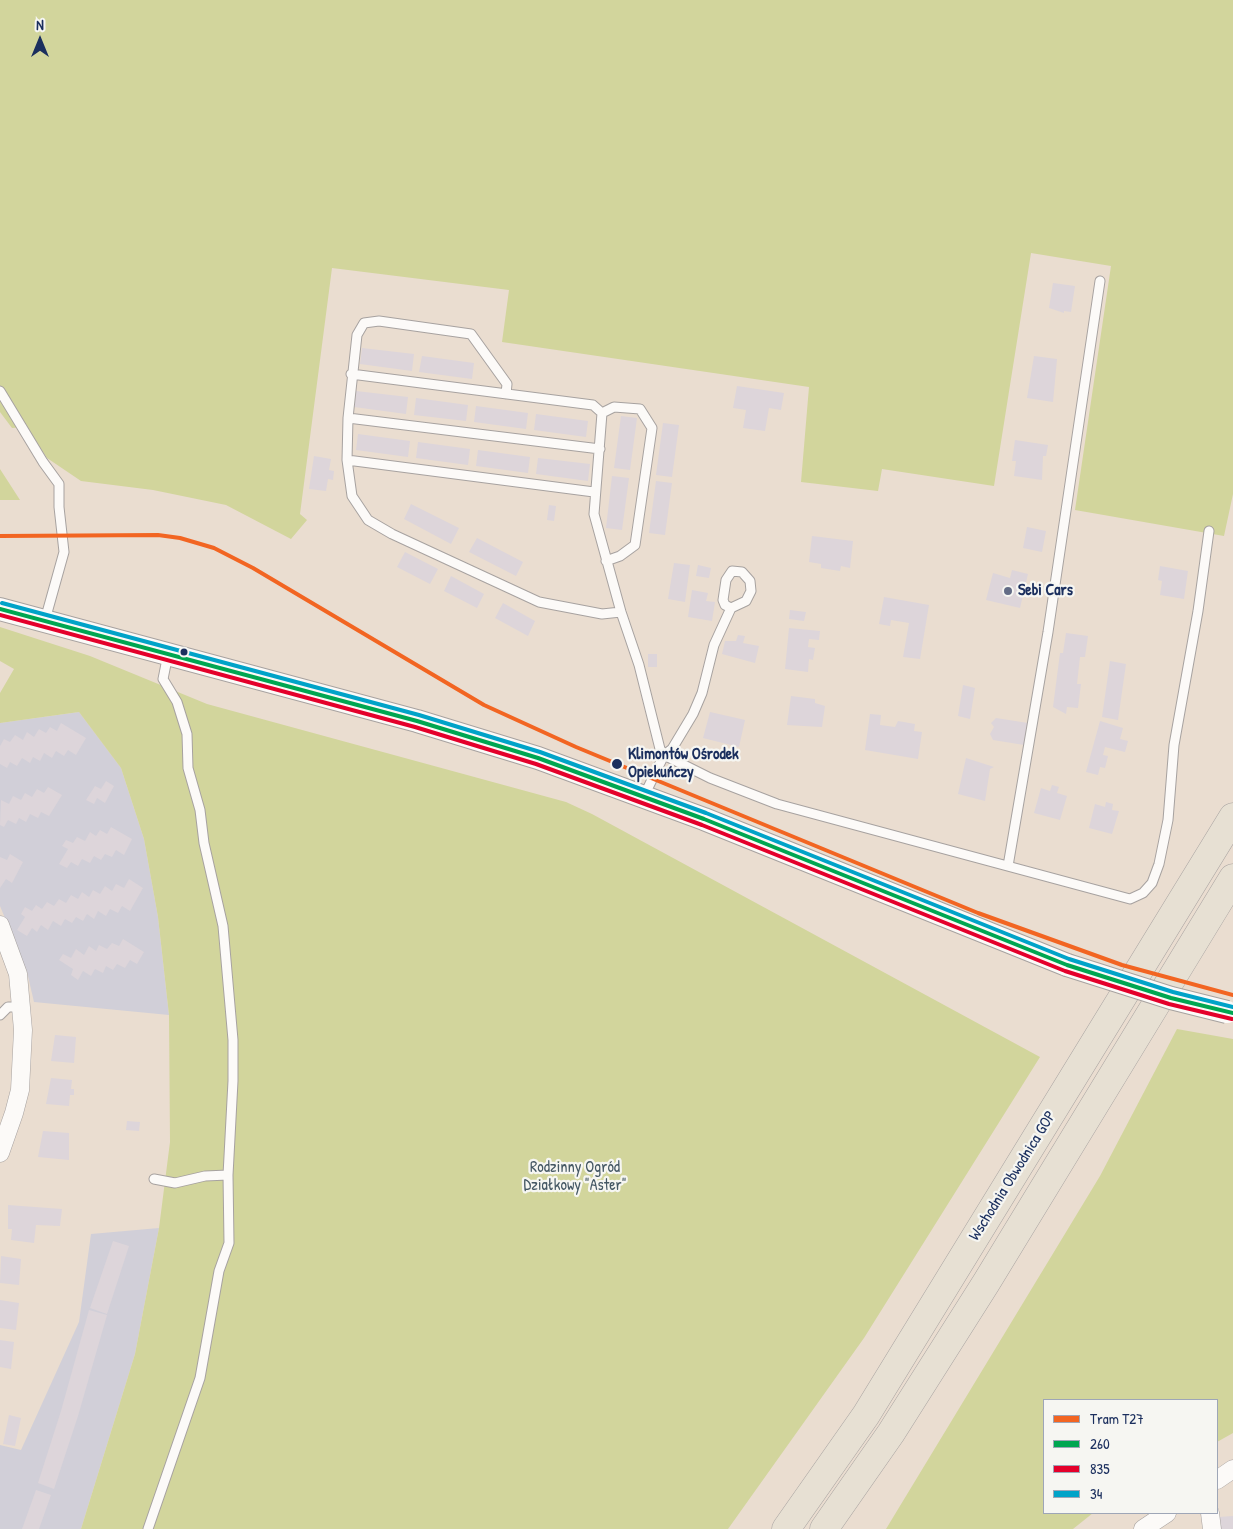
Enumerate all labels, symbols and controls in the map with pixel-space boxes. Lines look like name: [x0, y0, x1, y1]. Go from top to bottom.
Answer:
north arrow: [15, 15, 65, 65]
text: N: [36, 15, 44, 34]
place label: Sebi Cars: [1018, 581, 1073, 601]
marker: Sebi Cars: [1002, 585, 1014, 597]
unlabelled marker: [179, 647, 189, 657]
place label: Klimontów Ośrodek Opiekuńczy: [628, 745, 739, 783]
marker: Klimontów Ośrodek Opiekuńczy: [610, 757, 624, 771]
street label: Wschodnia Obwodnica GOP: [965, 1108, 1061, 1244]
park label: Rodzinny Ogród Działkowy "Aster": [523, 1158, 627, 1196]
legend: [1043, 1399, 1218, 1514]
text: Tram T27: [1090, 1408, 1144, 1429]
text: 260: [1090, 1433, 1110, 1454]
text: 835: [1090, 1458, 1110, 1479]
text: 34: [1090, 1483, 1102, 1504]

